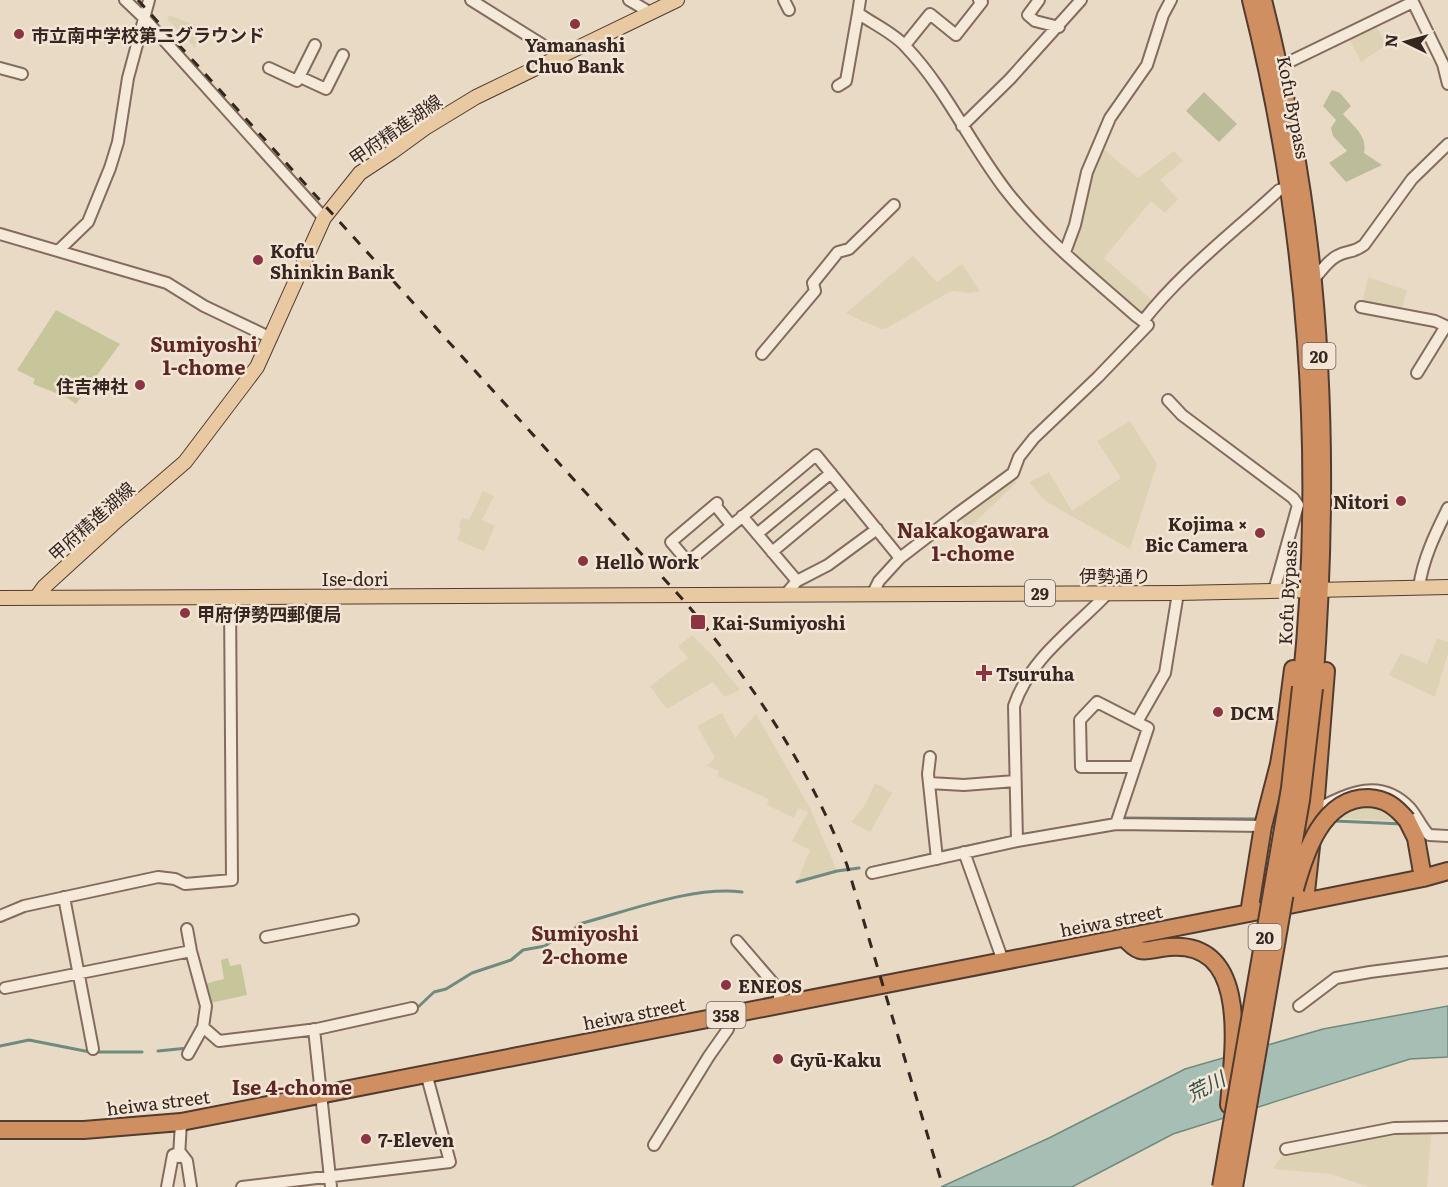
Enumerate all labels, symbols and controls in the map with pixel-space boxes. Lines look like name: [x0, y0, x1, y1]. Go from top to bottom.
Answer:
north arrow: [1376, 12, 1436, 72]
marker: Yamanashi Chuo Bank: [568, 17, 582, 31]
place label: 市立南中学校第二グラウンド: [31, 21, 265, 48]
marker: 市立南中学校第二グラウンド: [12, 27, 26, 41]
place label: Yamanashi Chuo Bank: [525, 31, 626, 79]
text: N: [1378, 33, 1403, 48]
street label: Kofu Bypass: [1271, 53, 1317, 161]
street label: 甲府精進湖線: [343, 87, 447, 171]
place label: Kofu Shinkin Bank: [270, 237, 395, 285]
marker: Kofu Shinkin Bank: [251, 253, 265, 267]
district label: Sumiyoshi 1-chome: [150, 328, 258, 381]
road number: 20: [1302, 343, 1336, 369]
place label: 住吉神社: [56, 372, 128, 399]
marker: 住吉神社: [133, 378, 147, 392]
street label: 甲府精進湖線: [42, 475, 140, 567]
place label: Nitori: [1333, 488, 1389, 515]
marker: Nitori: [1394, 494, 1408, 508]
place label: Kojima × Bic Camera: [1145, 510, 1249, 558]
district label: Nakakogawara 1-chome: [897, 514, 1050, 567]
marker: Kojima × Bic Camera: [1253, 526, 1267, 540]
street label: Kofu Bypass: [1271, 540, 1303, 646]
place label: Hello Work: [595, 548, 700, 575]
marker: Hello Work: [576, 554, 590, 568]
street label: 伊勢通り: [1079, 562, 1151, 589]
street label: Ise-dori: [322, 565, 388, 592]
road number: 29: [1025, 580, 1055, 606]
place label: 甲府伊勢四郵便局: [197, 600, 341, 627]
marker: 甲府伊勢四郵便局: [178, 606, 192, 620]
place label: Kai-Sumiyoshi: [712, 609, 846, 636]
marker: Kai-Sumiyoshi: [689, 613, 707, 631]
place label: Tsuruha: [996, 660, 1075, 687]
marker: Tsuruha: [977, 666, 991, 680]
place label: DCM: [1230, 699, 1275, 726]
marker: DCM: [1211, 705, 1225, 719]
street label: heiwa street: [1057, 897, 1165, 943]
district label: Sumiyoshi 2-chome: [531, 917, 639, 970]
road number: 20: [1248, 924, 1282, 950]
place label: ENEOS: [738, 972, 802, 999]
marker: ENEOS: [719, 978, 733, 992]
street label: heiwa street: [580, 990, 688, 1036]
road number: 358: [706, 1002, 746, 1028]
place label: Gyū-Kaku: [790, 1046, 881, 1073]
marker: Gyū-Kaku: [771, 1052, 785, 1066]
water label: 荒川: [1180, 1062, 1231, 1107]
district label: Ise 4-chome: [232, 1071, 352, 1101]
street label: heiwa street: [105, 1082, 212, 1122]
place label: 7-Eleven: [378, 1126, 455, 1153]
marker: 7-Eleven: [359, 1132, 373, 1146]

